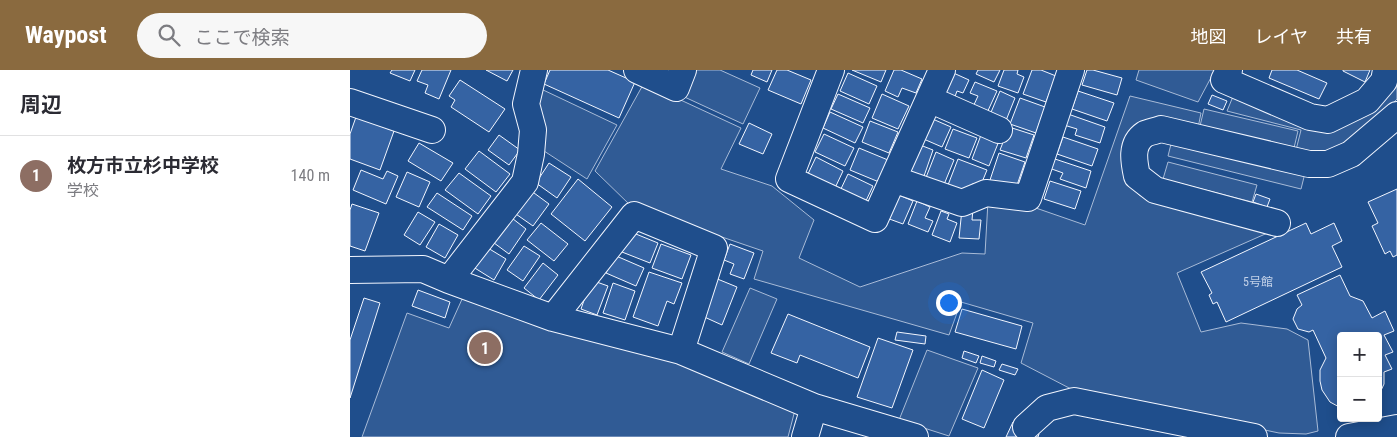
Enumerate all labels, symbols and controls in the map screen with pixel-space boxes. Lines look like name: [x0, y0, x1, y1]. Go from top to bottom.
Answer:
search box: [137, 13, 487, 58]
text: Waypost: [25, 21, 107, 49]
icon: search: [155, 21, 183, 49]
text: ここで検索: [195, 26, 290, 49]
text: 地図: [1191, 26, 1227, 47]
text: レイヤ: [1255, 26, 1308, 47]
text: 共有: [1336, 26, 1372, 47]
text: 周辺: [20, 93, 62, 117]
text: 枚方市立杉中学校: [67, 154, 219, 177]
text: 1: [32, 166, 40, 185]
text: 140 m: [291, 166, 330, 185]
text: 学校: [67, 181, 99, 200]
house number: 5号館: [1243, 275, 1273, 289]
your location: [936, 290, 962, 316]
pin: 1: [469, 329, 501, 367]
map controls: [1337, 332, 1382, 422]
button: +: [1337, 332, 1382, 377]
button: −: [1337, 377, 1382, 422]

